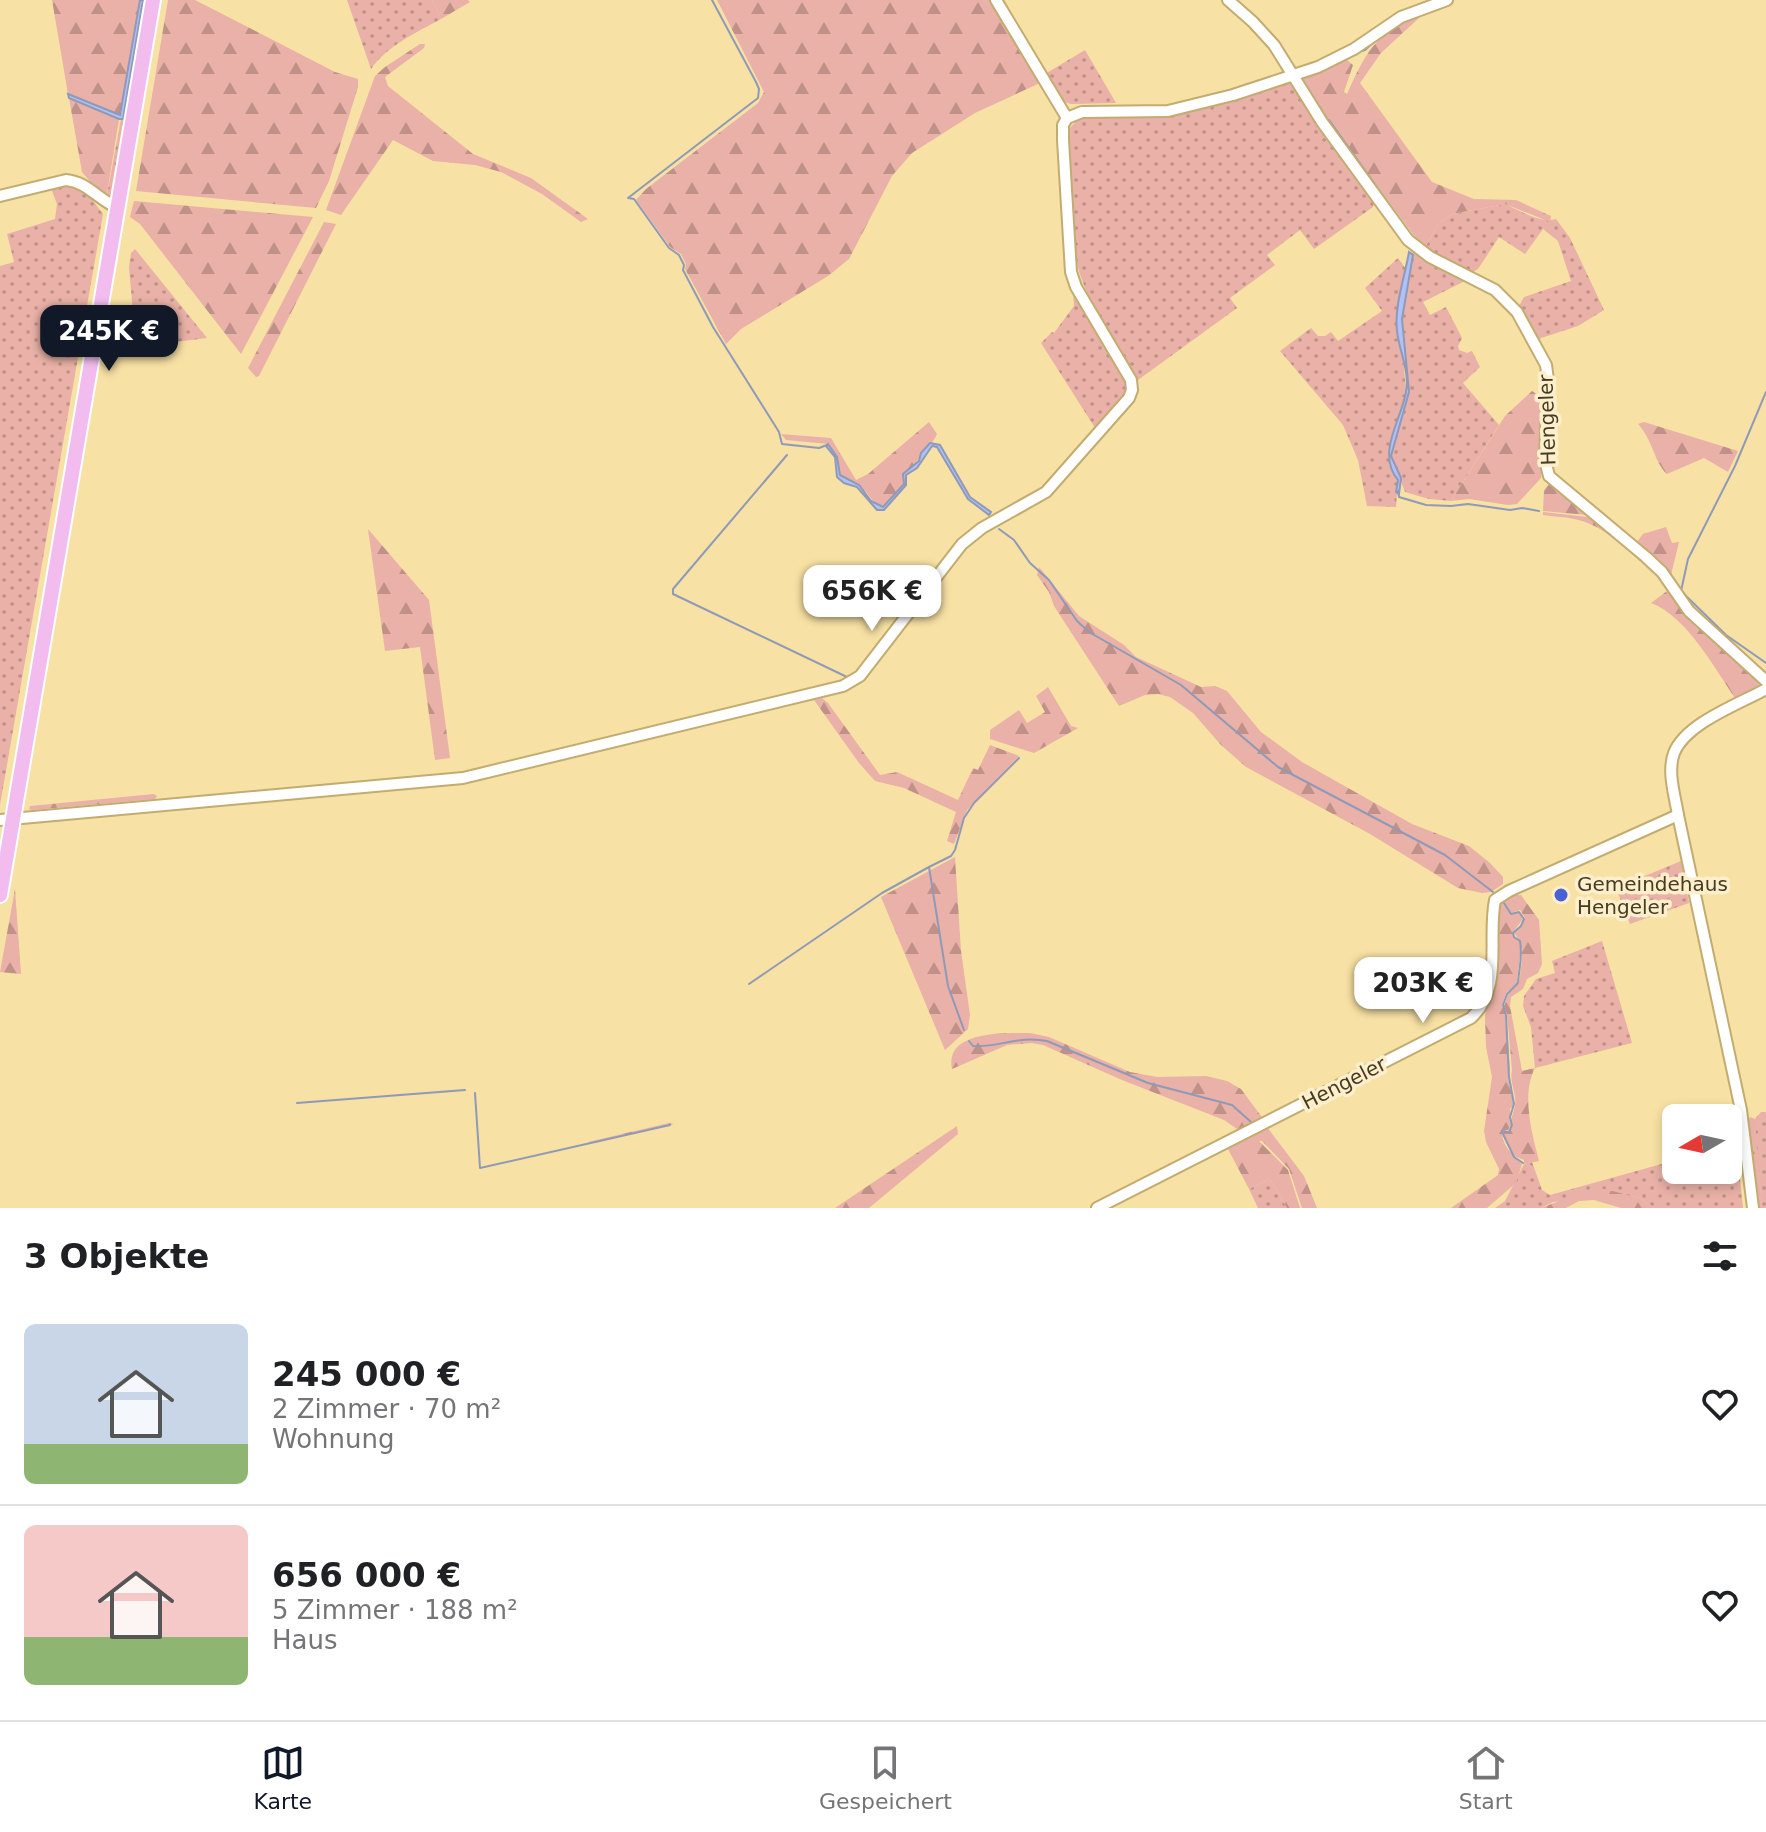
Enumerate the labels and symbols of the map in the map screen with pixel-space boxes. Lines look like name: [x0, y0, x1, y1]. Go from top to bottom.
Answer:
pin: 245K €: [44, 305, 174, 373]
street label: Hengeler: [1533, 373, 1561, 466]
pin: 656K €: [807, 565, 937, 633]
place label: Gemeindehaus Hengeler: [1577, 872, 1728, 919]
marker: Gemeindehaus Hengeler: [1552, 886, 1570, 904]
pin: 203K €: [1358, 957, 1488, 1025]
street label: Hengeler: [1298, 1051, 1391, 1114]
north arrow: [1662, 1104, 1742, 1184]

